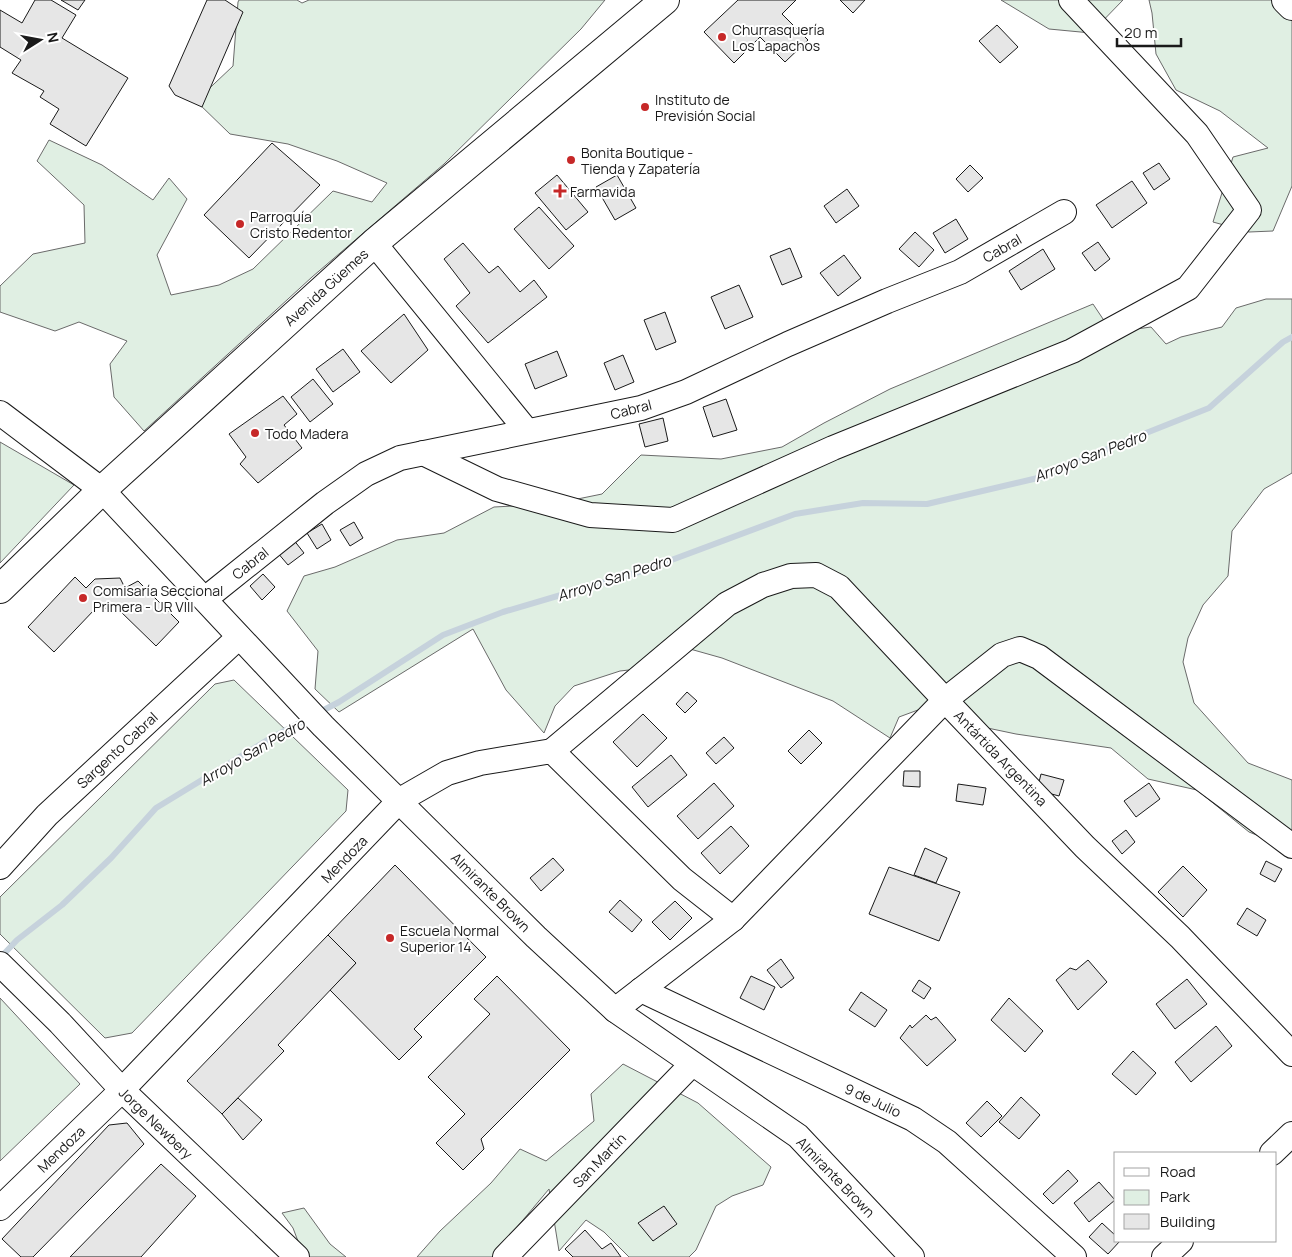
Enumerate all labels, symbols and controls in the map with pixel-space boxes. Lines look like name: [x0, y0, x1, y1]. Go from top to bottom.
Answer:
north arrow: [15, 15, 65, 65]
scale bar: [1117, 15, 1181, 47]
place label: Churrasquería Los Lapachos: [732, 20, 824, 55]
text: 20 m: [1124, 22, 1157, 43]
text: N: [43, 31, 64, 44]
marker: Churrasquería Los Lapachos: [716, 31, 728, 43]
place label: Instituto de Previsión Social: [655, 90, 755, 125]
marker: Instituto de Previsión Social: [639, 101, 651, 113]
place label: Bonita Boutique - Tienda y Zapatería: [581, 143, 700, 178]
marker: Bonita Boutique - Tienda y Zapatería: [565, 154, 577, 166]
place label: Farmavida: [570, 182, 635, 201]
marker: Farmavida: [554, 185, 566, 197]
place label: Parroquía Cristo Redentor: [250, 207, 352, 242]
marker: Parroquía Cristo Redentor: [234, 218, 246, 230]
street label: Cabral: [979, 229, 1025, 267]
street label: Avenida Güemes: [280, 244, 372, 330]
street label: Cabral: [608, 395, 654, 423]
place label: Todo Madera: [265, 424, 348, 443]
water label: Arroyo San Pedro: [1031, 425, 1150, 487]
marker: Todo Madera: [249, 427, 261, 439]
street label: Cabral: [228, 542, 272, 584]
water label: Arroyo San Pedro: [554, 549, 675, 606]
place label: Comisaría Seccional Primera - UR VIII: [93, 581, 223, 616]
marker: Comisaría Seccional Primera - UR VIII: [77, 592, 89, 604]
street label: Antártida Argentina: [950, 706, 1052, 810]
street label: Sargento Cabral: [72, 708, 162, 792]
water label: Arroyo San Pedro: [195, 713, 310, 791]
street label: Mendoza: [317, 831, 371, 887]
street label: Almirante Brown: [447, 848, 535, 936]
place label: Escuela Normal Superior 14: [400, 921, 499, 956]
marker: Escuela Normal Superior 14: [384, 932, 396, 944]
street label: 9 de Julio: [842, 1079, 904, 1121]
street label: Jorge Newbery: [115, 1083, 198, 1164]
street label: Mendoza: [33, 1122, 89, 1176]
street label: San Martín: [568, 1128, 630, 1192]
street label: Almirante Brown: [793, 1133, 879, 1221]
legend: [1114, 1152, 1277, 1242]
text: Road: [1160, 1161, 1196, 1182]
text: Park: [1160, 1186, 1190, 1207]
text: Building: [1160, 1211, 1215, 1232]

